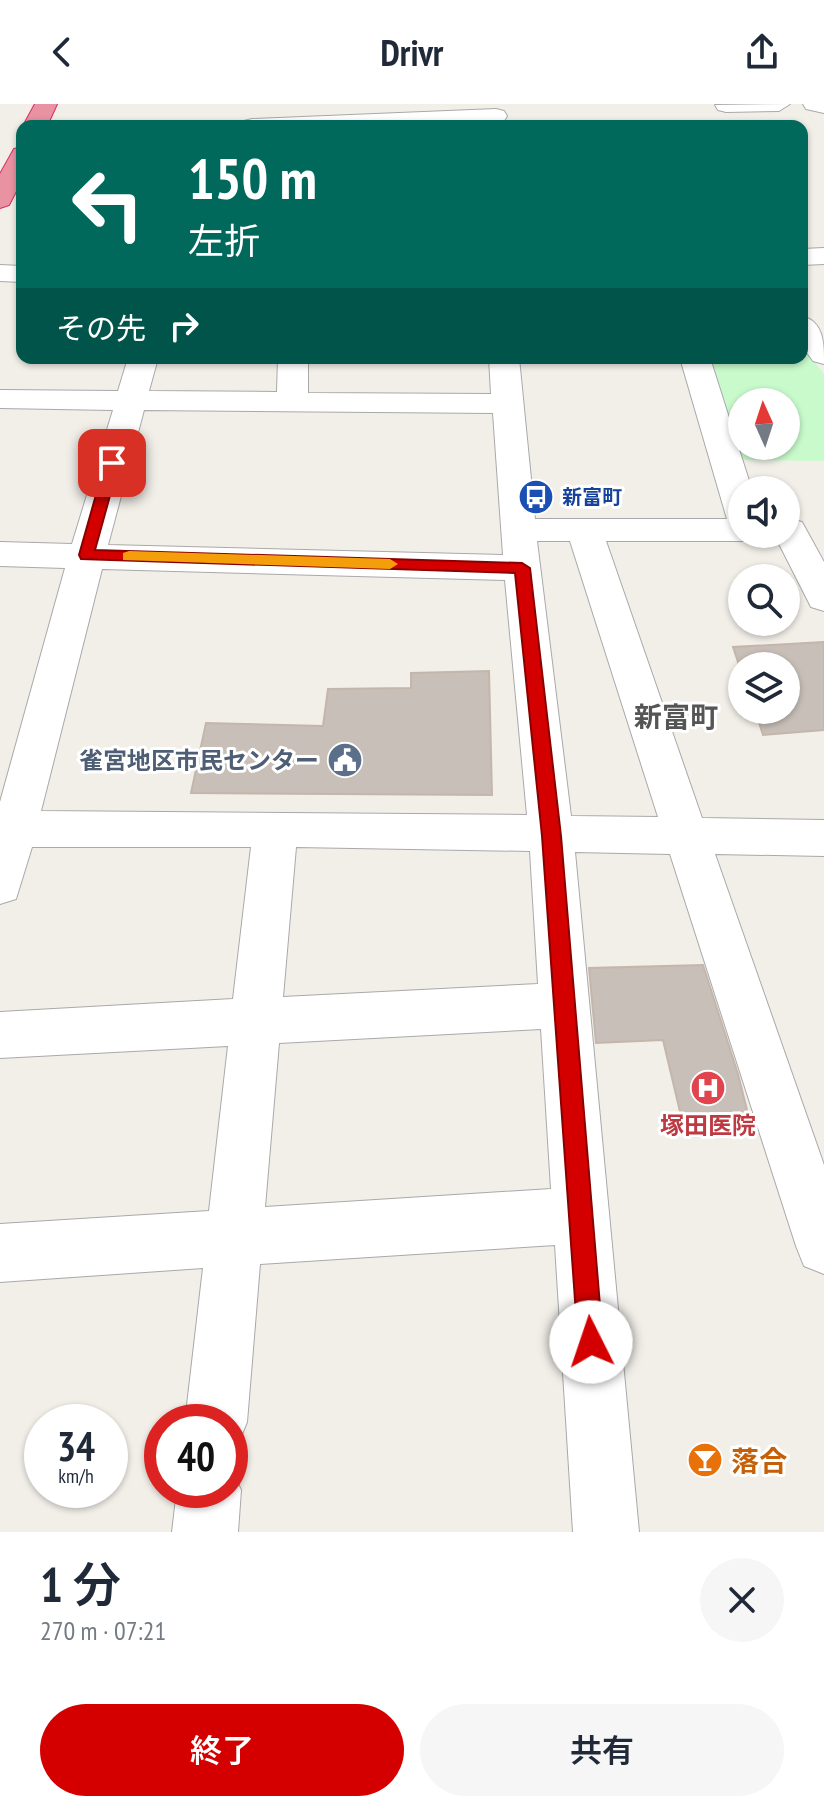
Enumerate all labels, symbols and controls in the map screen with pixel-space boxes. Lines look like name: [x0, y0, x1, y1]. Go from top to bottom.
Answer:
text: Drivr: [381, 29, 443, 76]
icon: back: [40, 30, 84, 74]
icon: share: [740, 30, 784, 74]
text: 150 m: [188, 142, 317, 214]
icon: left: [56, 152, 160, 256]
text: 左折: [188, 217, 260, 264]
icon: right: [162, 304, 206, 348]
text: その先: [56, 308, 146, 347]
north arrow: [728, 388, 800, 460]
map controls: [728, 388, 800, 724]
pin: [78, 429, 146, 497]
icon: arrive: [90, 441, 134, 485]
button: sound: [728, 476, 800, 548]
bus stop icon: 新富町: [517, 478, 555, 516]
place label: 新富町: [562, 484, 622, 510]
button: search: [728, 564, 800, 636]
button: layers: [728, 652, 800, 724]
district label: 新富町: [634, 698, 718, 735]
public building icon: 雀宮地区市民センター: [326, 741, 364, 779]
place label: 雀宮地区市民センター: [79, 745, 319, 776]
hospital icon: 塚田医院: [689, 1069, 727, 1107]
place label: 塚田医院: [660, 1110, 756, 1141]
position arrow: [549, 1300, 633, 1384]
speed limit sign: 40: [144, 1404, 248, 1508]
text: 34: [57, 1420, 95, 1472]
bar icon: 落合: [686, 1441, 724, 1479]
place label: 落合: [731, 1442, 787, 1479]
text: km/h: [58, 1463, 94, 1489]
text: 1 分: [40, 1553, 121, 1615]
button: close: [700, 1558, 784, 1642]
text: 270 m · 07:21: [40, 1614, 166, 1647]
button: 終了: [40, 1704, 404, 1796]
button: 共有: [420, 1704, 784, 1796]

